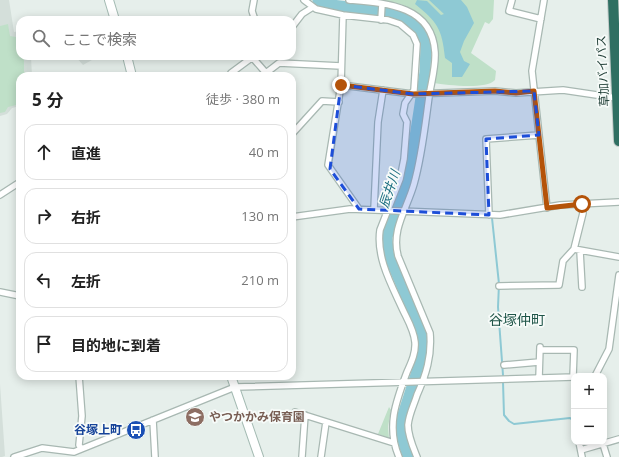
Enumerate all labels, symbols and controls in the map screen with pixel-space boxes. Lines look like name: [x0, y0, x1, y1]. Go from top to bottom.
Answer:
search box: [16, 16, 296, 60]
icon: search: [30, 27, 52, 49]
text: ここで検索: [62, 29, 137, 49]
street label: 草加バイパス: [592, 35, 613, 107]
route end: [332, 76, 350, 94]
text: 5 分: [32, 88, 63, 111]
text: 徒歩 · 380 m: [206, 90, 280, 108]
icon: ahead: [33, 141, 55, 163]
text: 直進: [71, 143, 101, 163]
text: 40 m: [249, 143, 279, 161]
water label: 辰井川: [374, 166, 405, 210]
route start: [573, 195, 591, 213]
icon: right: [33, 205, 55, 227]
text: 右折: [71, 207, 101, 227]
text: 130 m: [241, 207, 279, 225]
icon: left: [33, 269, 55, 291]
text: 左折: [71, 271, 101, 291]
text: 210 m: [241, 271, 279, 289]
district label: 谷塚仲町: [489, 310, 545, 329]
icon: arrive: [33, 333, 55, 355]
text: 目的地に到着: [71, 335, 161, 355]
map controls: [571, 373, 607, 445]
button: +: [571, 373, 607, 409]
school or university icon: やつかかみ保育園: [184, 406, 206, 428]
place label: やつかかみ保育園: [209, 408, 305, 425]
button: −: [571, 409, 607, 445]
bus stop icon: 谷塚上町: [125, 419, 147, 441]
place label: 谷塚上町: [74, 421, 122, 438]

